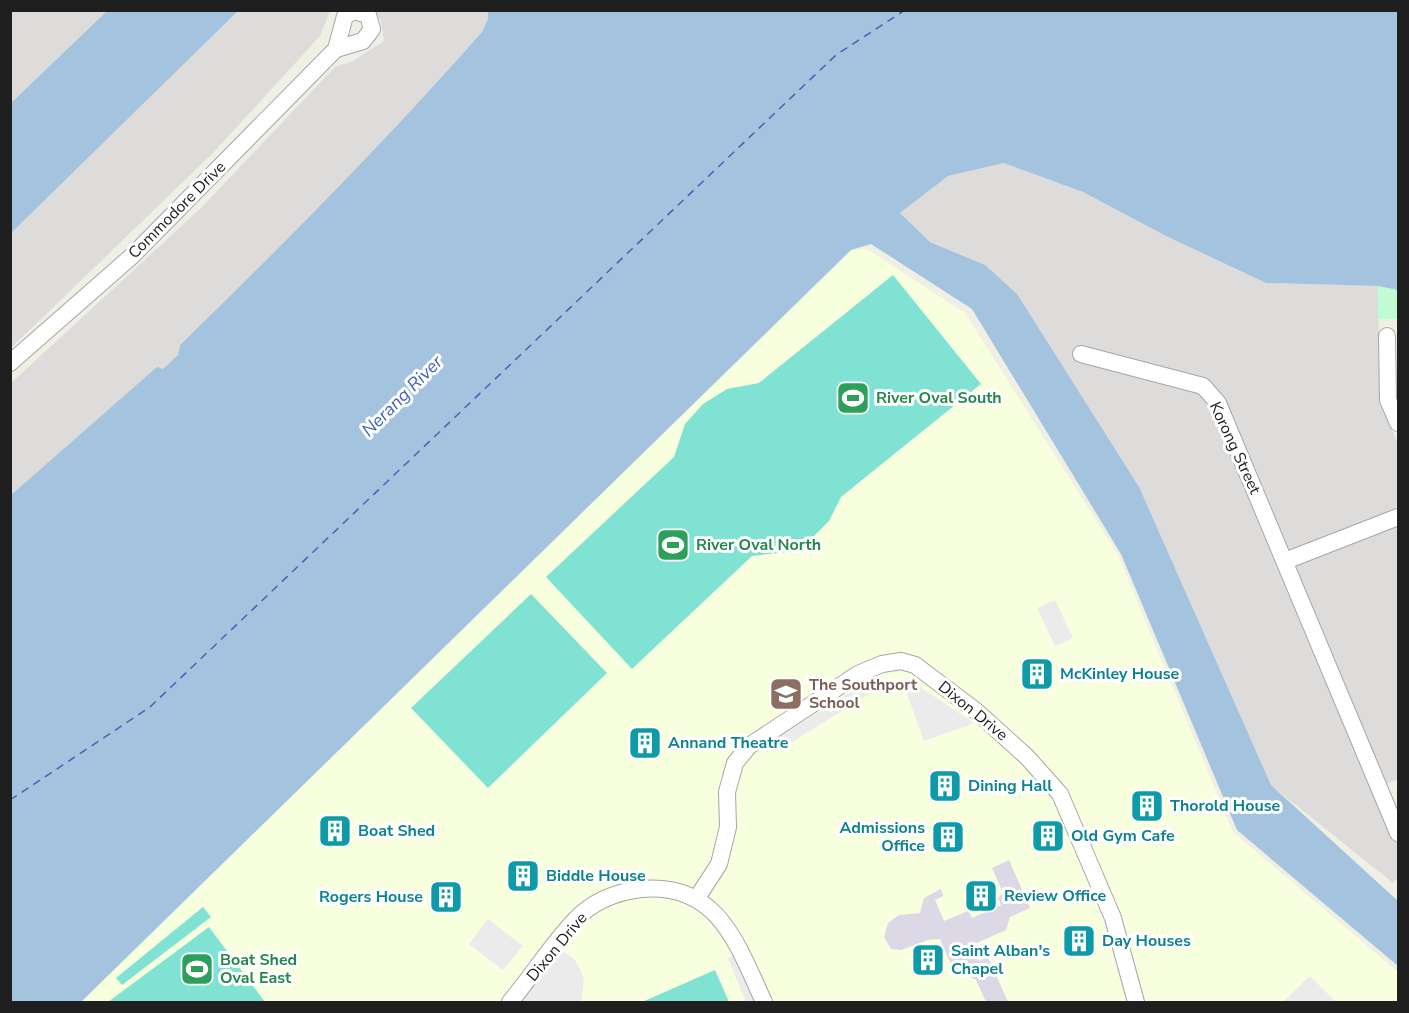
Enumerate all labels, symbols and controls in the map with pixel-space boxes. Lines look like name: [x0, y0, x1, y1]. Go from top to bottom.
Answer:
street label: Commodore Drive: [123, 156, 231, 264]
water label: Nerang River: [356, 350, 448, 442]
sports icon: River Oval South: [835, 380, 871, 416]
place label: River Oval South: [876, 387, 1002, 409]
street label: Korong Street: [1204, 398, 1266, 498]
sports icon: River Oval North: [655, 527, 691, 563]
place label: River Oval North: [696, 534, 821, 556]
building icon: McKinley House: [1019, 656, 1055, 692]
place label: McKinley House: [1060, 663, 1179, 685]
place label: The Southport School: [809, 674, 918, 714]
school or university icon: The Southport School: [768, 676, 804, 712]
street label: Dixon Drive: [933, 676, 1013, 746]
building icon: Annand Theatre: [627, 725, 663, 761]
place label: Annand Theatre: [668, 732, 789, 754]
building icon: Dining Hall: [927, 768, 963, 804]
place label: Dining Hall: [968, 775, 1052, 797]
building icon: Thorold House: [1129, 788, 1165, 824]
place label: Thorold House: [1170, 795, 1280, 817]
building icon: Boat Shed: [317, 813, 353, 849]
place label: Admissions Office: [839, 817, 925, 857]
building icon: Old Gym Cafe: [1030, 818, 1066, 854]
building icon: Admissions Office: [930, 819, 966, 855]
place label: Boat Shed: [358, 820, 435, 842]
place label: Old Gym Cafe: [1071, 825, 1175, 847]
building icon: Biddle House: [505, 858, 541, 894]
place label: Biddle House: [546, 865, 646, 887]
building icon: Review Office: [963, 878, 999, 914]
building icon: Rogers House: [428, 879, 464, 915]
place label: Review Office: [1004, 885, 1107, 907]
place label: Rogers House: [319, 886, 423, 908]
street label: Dixon Drive: [522, 908, 592, 986]
building icon: Day Houses: [1061, 923, 1097, 959]
place label: Day Houses: [1102, 930, 1191, 952]
place label: Saint Alban's Chapel: [951, 940, 1050, 980]
building icon: Saint Alban's Chapel: [910, 942, 946, 978]
place label: Boat Shed Oval East: [220, 949, 297, 989]
sports icon: Boat Shed Oval East: [179, 951, 215, 987]

